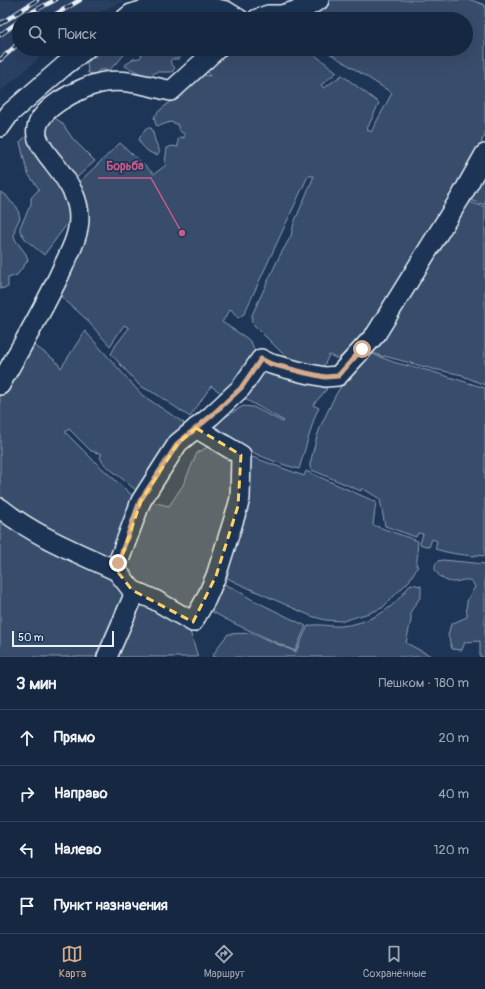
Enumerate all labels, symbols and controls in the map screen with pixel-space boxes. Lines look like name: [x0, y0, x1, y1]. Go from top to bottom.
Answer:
search box: [12, 12, 473, 56]
icon: search: [26, 23, 48, 45]
text: Поиск: [58, 25, 97, 44]
callout: Борьба: [98, 154, 151, 178]
text: Борьба: [106, 159, 144, 174]
route start: [353, 340, 371, 358]
route end: [109, 554, 127, 572]
scale bar: [12, 629, 114, 648]
text: 50 m: [18, 631, 44, 644]
text: 3 мин: [16, 673, 56, 694]
text: Пешком · 180 m: [379, 675, 469, 691]
icon: ahead: [16, 727, 38, 749]
text: Прямо: [54, 728, 95, 747]
text: 20 m: [438, 730, 469, 746]
icon: right: [16, 783, 38, 805]
text: Направо: [54, 784, 108, 803]
text: 40 m: [438, 786, 469, 802]
icon: left: [16, 839, 38, 861]
text: Налево: [54, 840, 101, 859]
text: 120 m: [433, 842, 469, 858]
icon: arrive: [16, 895, 38, 917]
text: Пункт назначения: [54, 896, 168, 915]
tab: Карта: [59, 943, 86, 980]
tab: Маршрут: [204, 943, 245, 980]
tab: Сохранённые: [363, 943, 426, 980]

